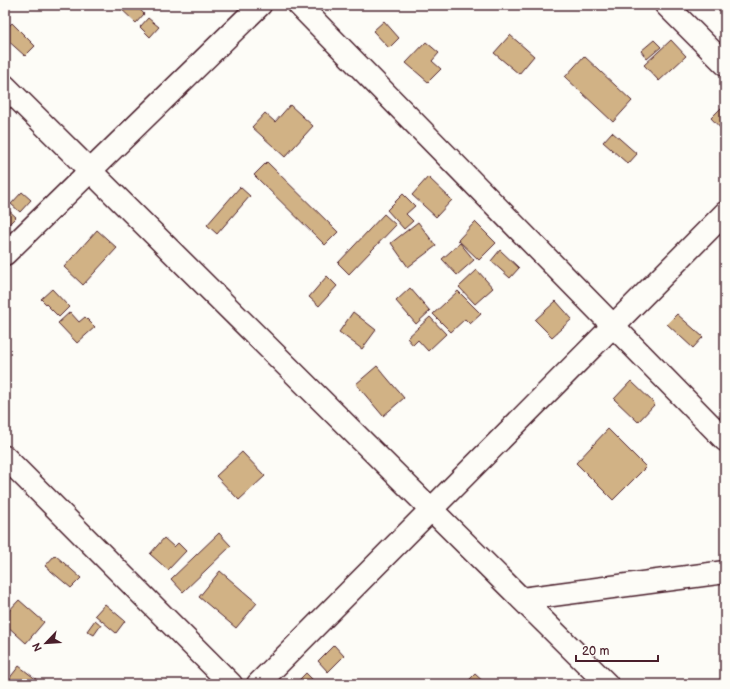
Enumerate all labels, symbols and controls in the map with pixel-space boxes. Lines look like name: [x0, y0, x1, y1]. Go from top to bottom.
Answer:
north arrow: [26, 623, 66, 663]
scale bar: [576, 637, 658, 663]
text: N: [30, 641, 45, 654]
text: 20 m: [582, 644, 609, 659]

